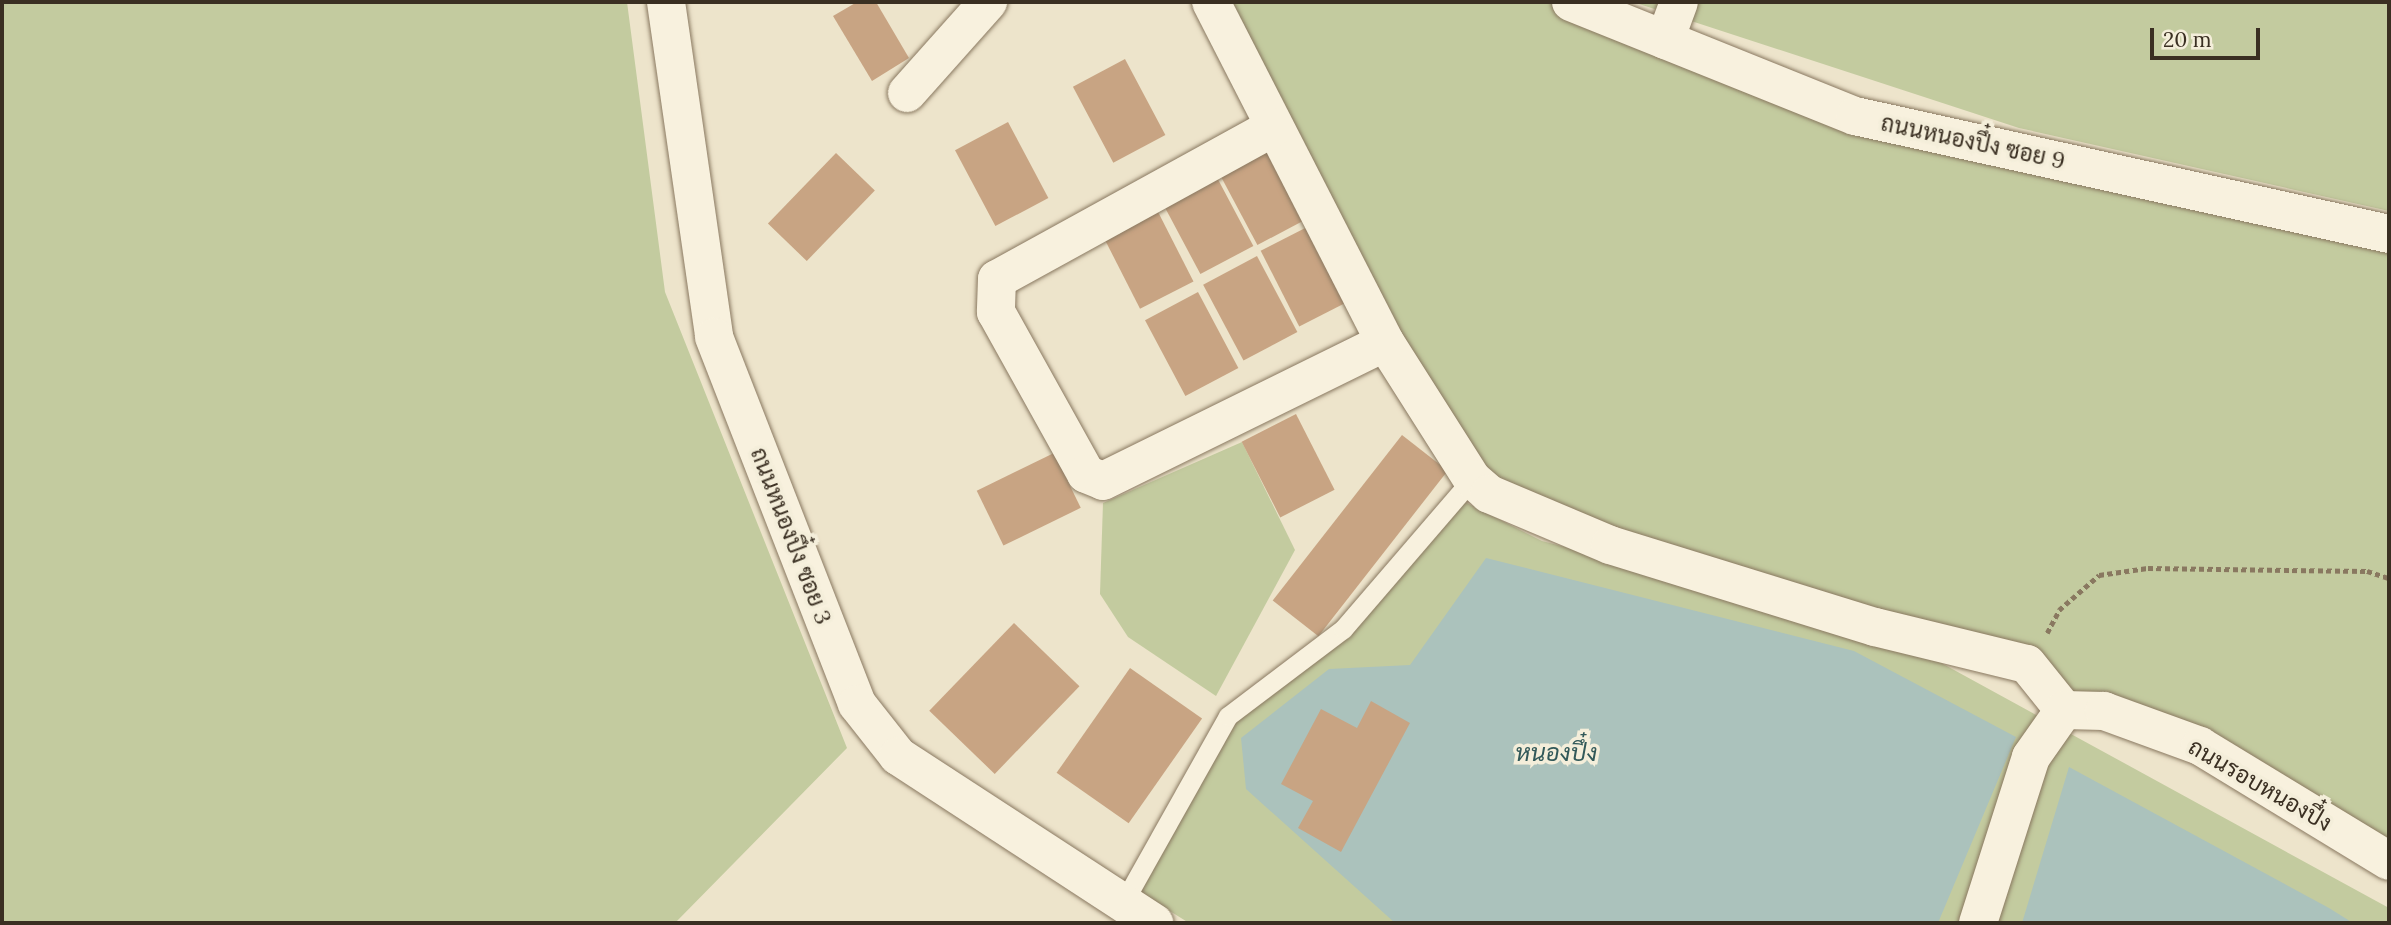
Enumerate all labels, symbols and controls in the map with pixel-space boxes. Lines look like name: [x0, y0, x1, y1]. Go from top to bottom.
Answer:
scale bar: [2153, 14, 2263, 58]
text: 20 m: [2163, 26, 2212, 53]
street label: ถนนหนองปึ๋ง ซอย 9: [1878, 109, 2068, 175]
street label: ถนนหนองปึ๋ง ซอย 3: [745, 444, 837, 628]
street label: ถนนรอบหนองปึ๋ง: [2183, 733, 2337, 837]
water label: หนองปึ๋ง: [1515, 739, 1597, 767]

